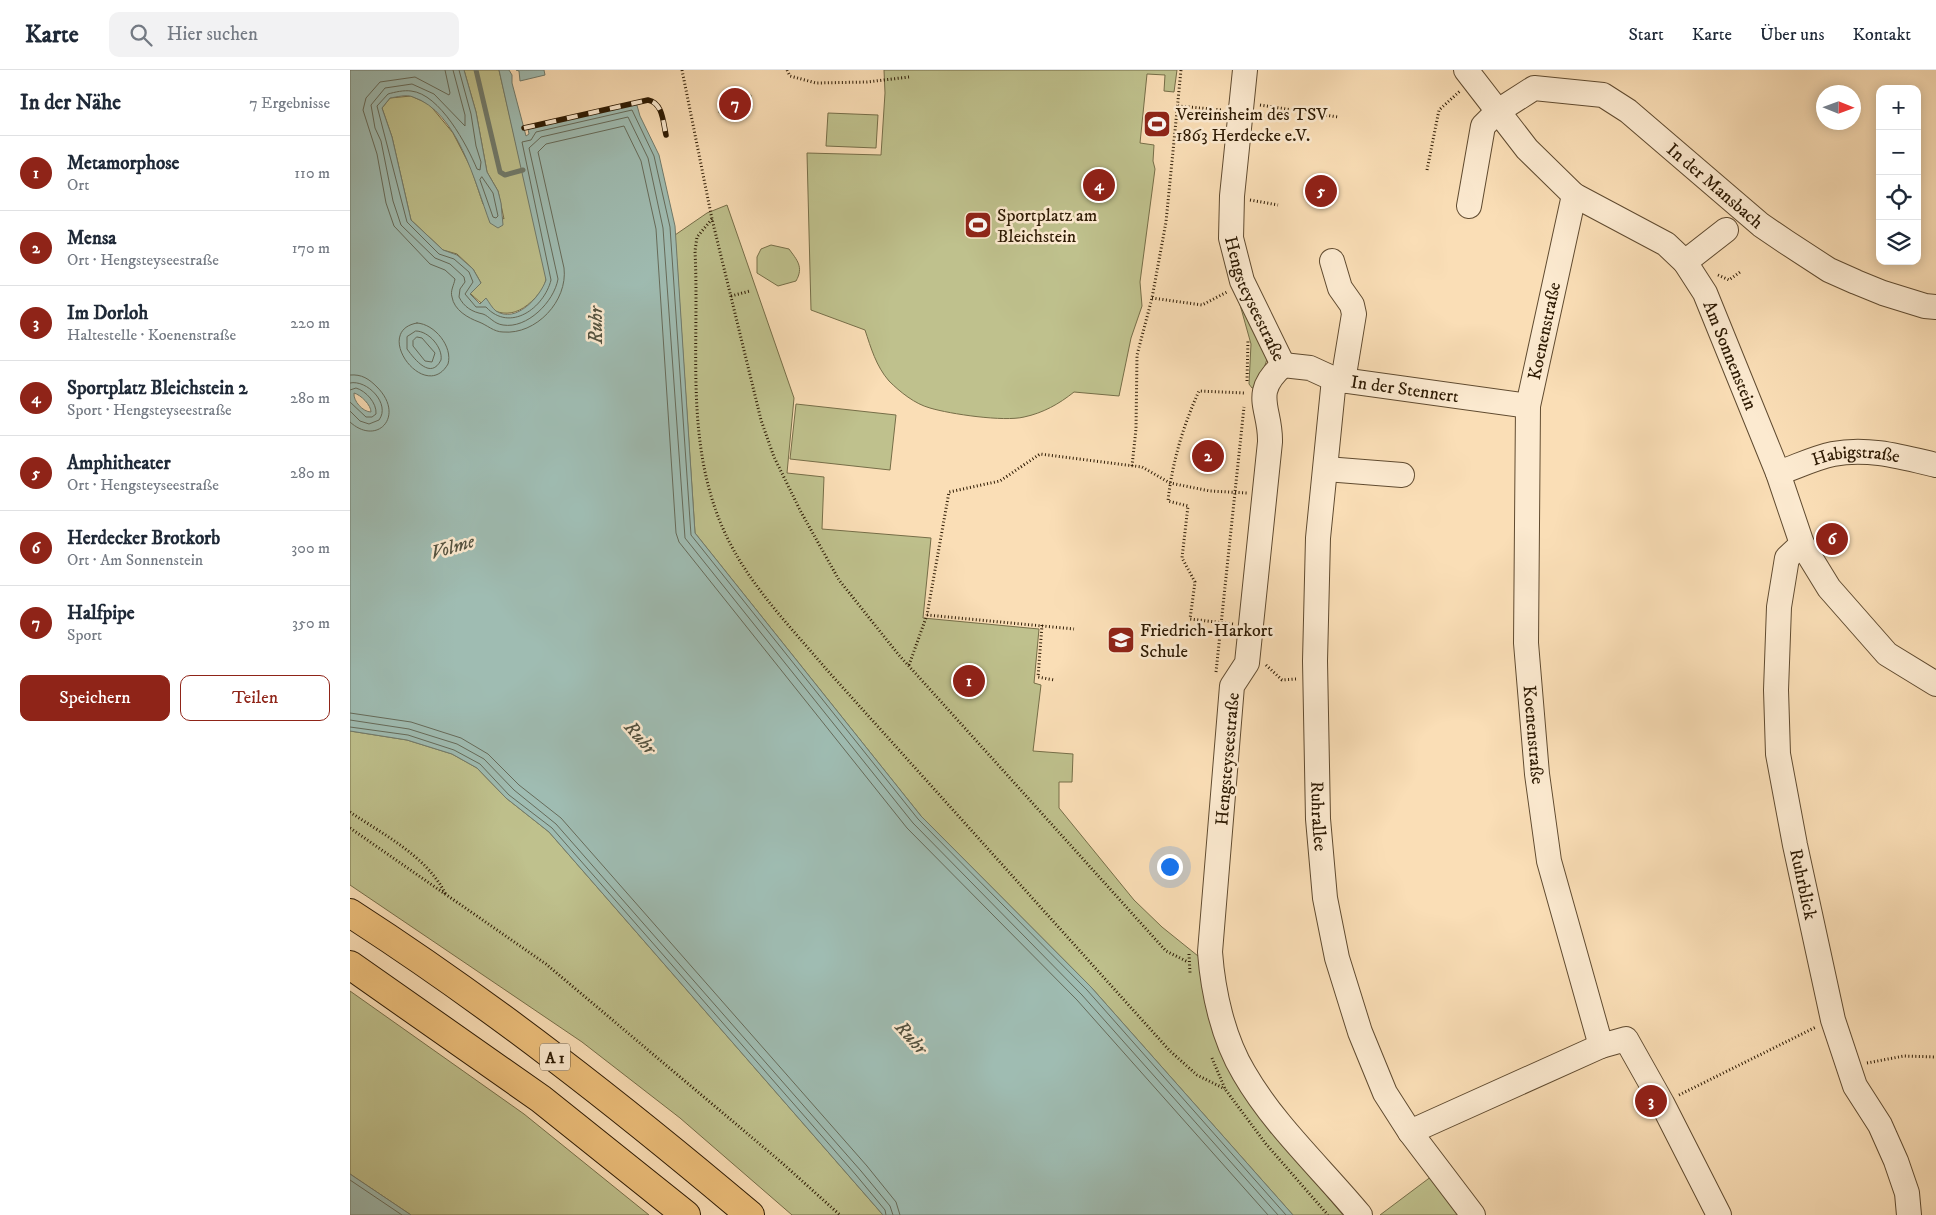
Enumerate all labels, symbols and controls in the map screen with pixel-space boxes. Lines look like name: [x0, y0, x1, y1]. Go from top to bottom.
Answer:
search box: [109, 12, 459, 57]
text: Karte: [25, 20, 79, 50]
icon: search: [127, 21, 155, 49]
text: Hier suchen: [167, 23, 258, 46]
text: Start: [1628, 24, 1664, 46]
text: Karte: [1692, 24, 1732, 46]
text: Über uns: [1760, 24, 1824, 46]
text: Kontakt: [1852, 24, 1911, 46]
pin: 7: [719, 85, 751, 123]
north arrow: [1816, 85, 1861, 130]
map controls: [1876, 85, 1921, 265]
button: +: [1876, 85, 1921, 130]
text: In der Nähe: [20, 90, 121, 116]
text: 7 Ergebnisse: [249, 93, 330, 113]
place label: Vereinsheim des TSV 1863 Herdecke e.V.: [1175, 104, 1328, 147]
sports icon: Vereinsheim des TSV 1863 Herdecke e.V.: [1142, 109, 1172, 139]
button: −: [1876, 130, 1921, 175]
street label: In der Mansbach: [1662, 139, 1768, 234]
text: Metamorphose: [67, 152, 179, 175]
text: 1: [33, 163, 39, 183]
text: 110 m: [294, 163, 330, 183]
pin: 4: [1083, 166, 1115, 204]
pin: 5: [1305, 172, 1337, 210]
text: Ort: [67, 175, 89, 195]
button: locate: [1876, 175, 1921, 220]
place label: Sportplatz am Bleichstein: [997, 205, 1097, 248]
sports icon: Sportplatz am Bleichstein: [963, 210, 993, 240]
button: layers: [1876, 220, 1921, 265]
text: Mensa: [67, 227, 116, 250]
street label: Hengsteyseestraße: [1219, 234, 1289, 365]
text: 2: [32, 238, 40, 258]
text: 170 m: [292, 238, 330, 258]
text: Ort · Hengsteyseestraße: [67, 250, 219, 270]
street label: Koenenstraße: [1524, 280, 1566, 382]
street label: Am Sonnenstein: [1697, 298, 1762, 414]
text: Im Dorloh: [67, 302, 148, 325]
water label: Ruhr: [585, 304, 608, 345]
text: 3: [33, 313, 39, 333]
text: 220 m: [290, 313, 330, 333]
text: Haltestelle · Koenenstraße: [67, 325, 236, 345]
street label: In der Stennert: [1349, 371, 1460, 408]
text: Sportplatz Bleichstein 2: [67, 377, 247, 400]
text: 4: [31, 388, 41, 408]
text: 280 m: [290, 388, 330, 408]
text: Sport · Hengsteyseestraße: [67, 400, 232, 420]
pin: 2: [1192, 437, 1224, 475]
street label: Habigstraße: [1809, 442, 1902, 471]
text: Amphitheater: [67, 452, 171, 475]
text: 5: [32, 463, 40, 483]
text: 280 m: [290, 463, 330, 483]
text: Ort · Hengsteyseestraße: [67, 475, 219, 495]
pin: 6: [1816, 520, 1848, 558]
text: Herdecker Brotkorb: [67, 527, 220, 550]
water label: Volme: [428, 530, 478, 565]
text: 6: [32, 538, 40, 558]
text: 300 m: [291, 538, 330, 558]
text: Ort · Am Sonnenstein: [67, 550, 203, 570]
text: Halfpipe: [67, 602, 135, 625]
text: 7: [32, 613, 40, 633]
text: 350 m: [292, 613, 330, 633]
place label: Friedrich-Harkort Schule: [1140, 620, 1273, 663]
text: Sport: [67, 625, 102, 645]
school or university icon: Friedrich-Harkort Schule: [1106, 625, 1136, 655]
pin: 1: [953, 662, 985, 700]
button: Speichern: [20, 675, 170, 721]
button: Teilen: [180, 675, 330, 721]
street label: Koenenstraße: [1518, 684, 1548, 786]
street label: Hengsteyseestraße: [1211, 692, 1245, 827]
water label: Ruhr: [618, 716, 662, 761]
street label: Ruhrallee: [1305, 781, 1331, 852]
street label: Ruhrblick: [1784, 847, 1821, 922]
your location: [1157, 854, 1183, 880]
water label: Ruhr: [889, 1016, 933, 1061]
road number: A 1: [540, 1044, 570, 1070]
pin: 3: [1635, 1082, 1667, 1120]

